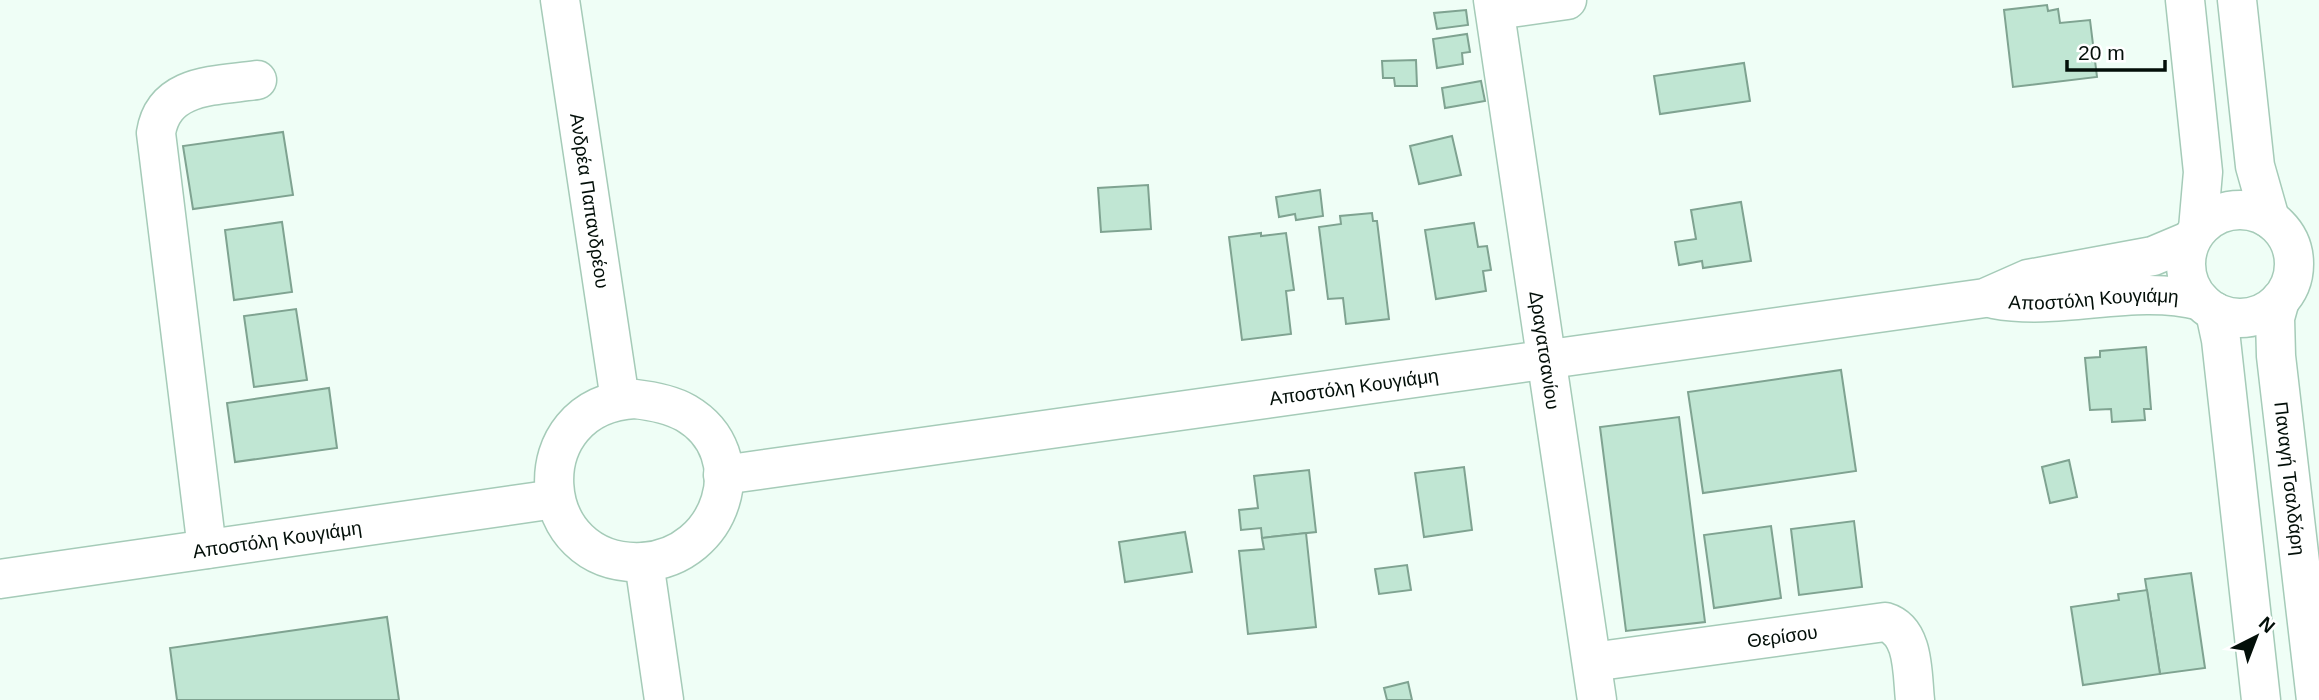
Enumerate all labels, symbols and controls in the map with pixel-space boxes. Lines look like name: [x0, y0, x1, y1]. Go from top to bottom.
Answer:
scale bar: [2067, 28, 2165, 72]
text: 20 m: [2078, 41, 2125, 64]
street label: Ανδρέα Παπανδρέου: [566, 112, 613, 290]
street label: Αποστόλη Κουγιάμη: [2008, 285, 2180, 314]
street label: Δραγατσανίου: [1525, 290, 1564, 411]
street label: Αποστόλη Κουγιάμη: [1268, 365, 1440, 409]
street label: Παναγή Τσαλδάρη: [2270, 401, 2309, 557]
street label: Αποστόλη Κουγιάμη: [191, 517, 363, 562]
north arrow: [2221, 602, 2291, 672]
text: N: [2255, 612, 2279, 637]
street label: Θερίσου: [1746, 621, 1819, 652]

